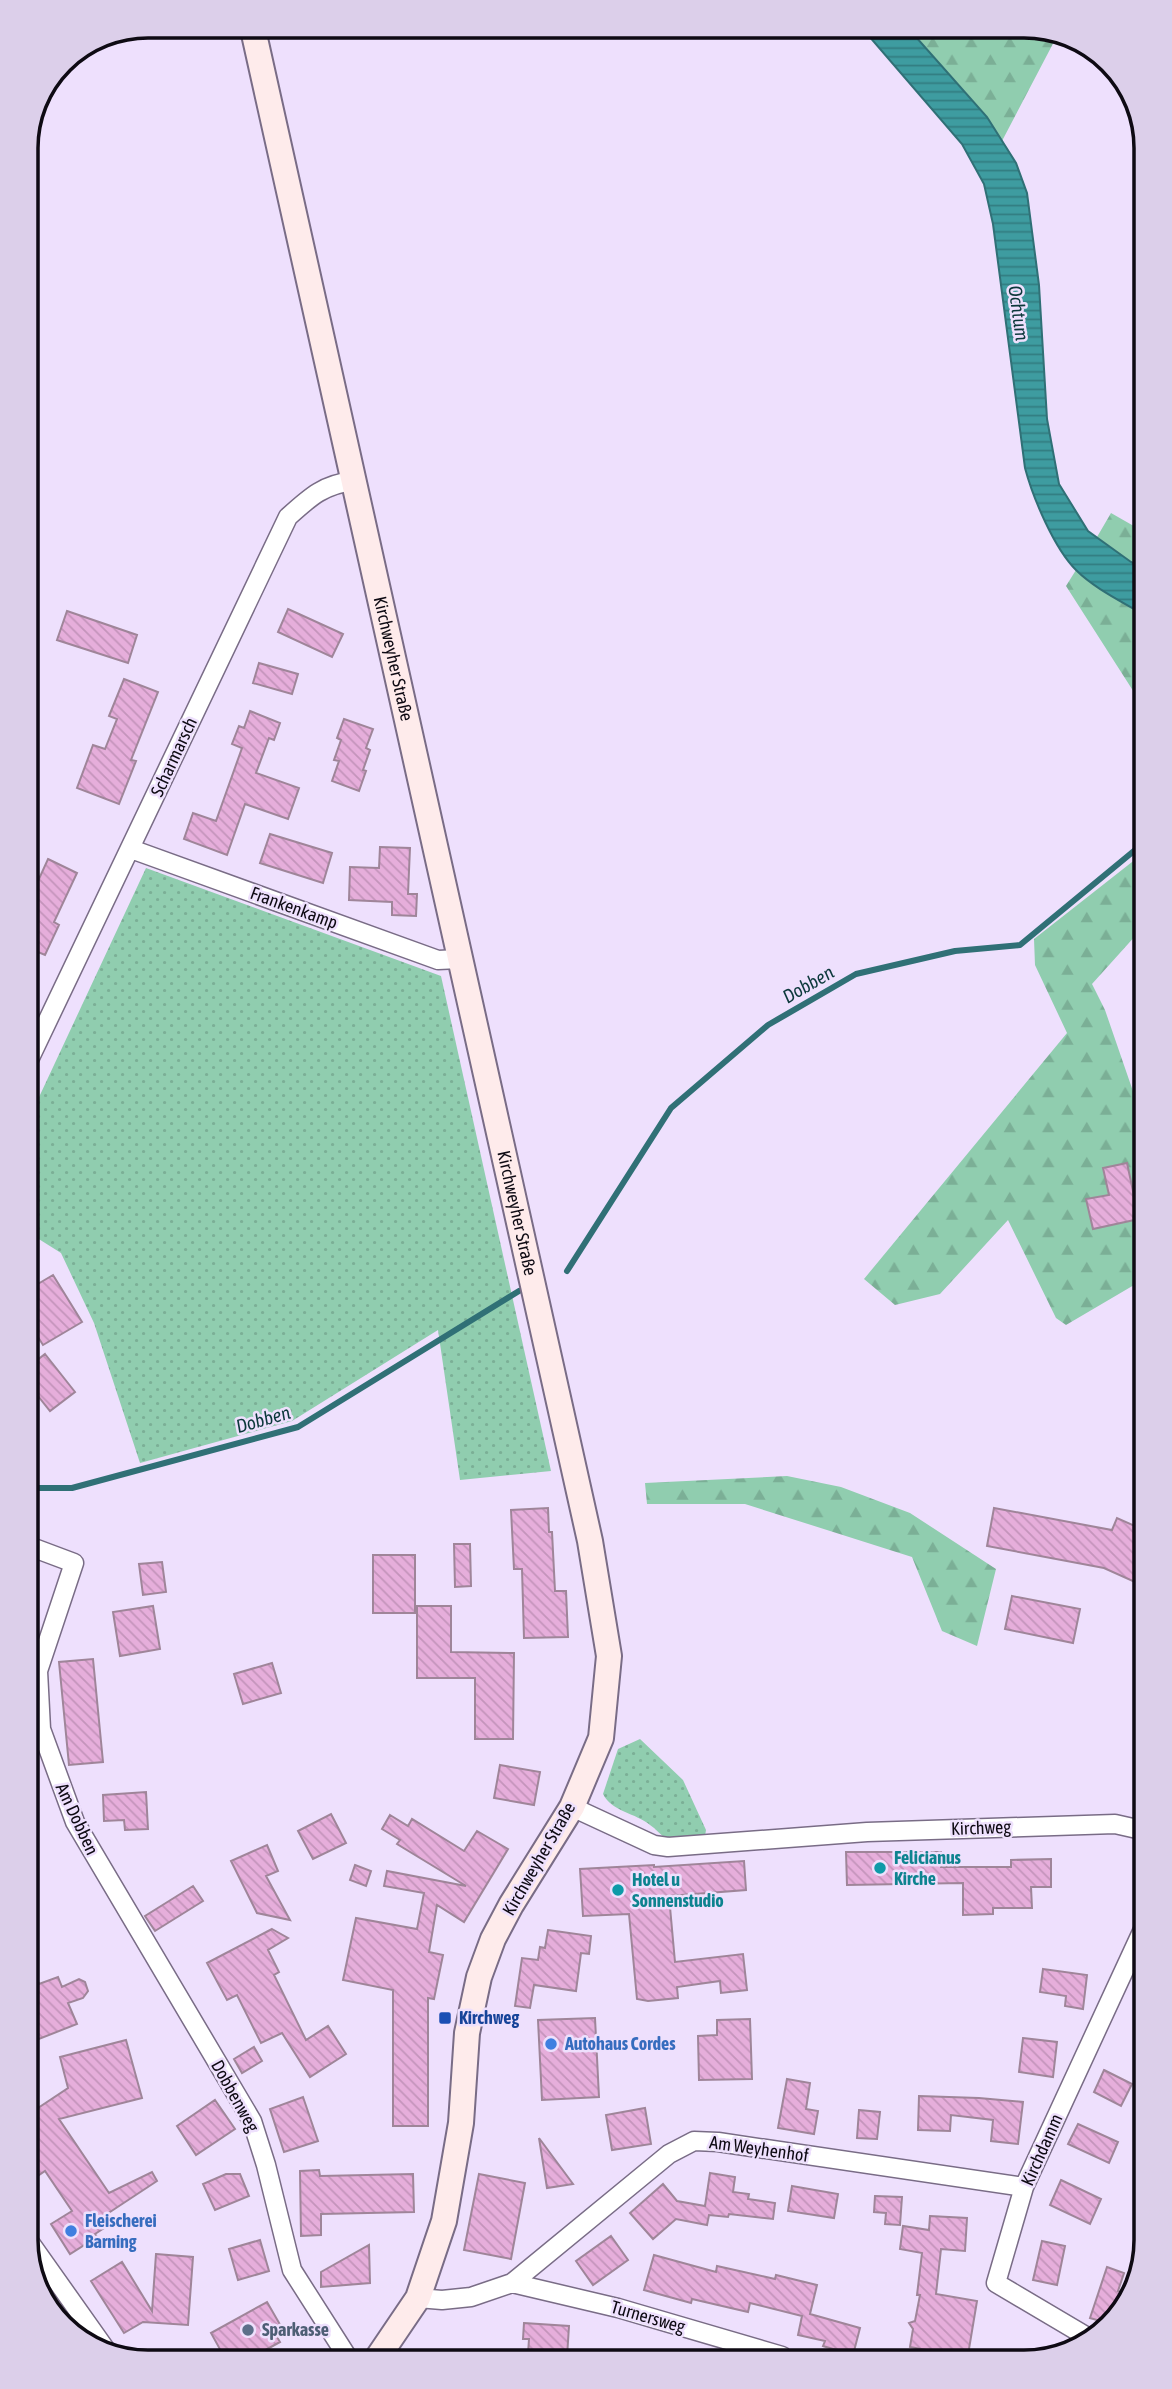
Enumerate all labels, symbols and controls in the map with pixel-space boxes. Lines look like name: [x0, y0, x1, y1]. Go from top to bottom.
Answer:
water label: Ochtum: [1004, 284, 1034, 342]
street label: Kirchweyher Straße: [370, 594, 418, 723]
street label: Scharmarsch: [146, 714, 201, 800]
street label: Frankenkamp: [248, 882, 341, 933]
water label: Dobben: [778, 961, 838, 1007]
street label: Kirchweyher Straße: [493, 1149, 541, 1277]
water label: Dobben: [233, 1401, 293, 1437]
street label: Am Dobben: [52, 1780, 103, 1858]
street label: Kirchweyher Straße: [498, 1799, 579, 1919]
street label: Kirchweg: [951, 1816, 1012, 1839]
place label: Felicianus Kirche: [894, 1847, 962, 1889]
marker: Felicianus Kirche: [872, 1860, 888, 1876]
place label: Hotel u Sonnenstudio: [632, 1869, 724, 1911]
marker: Hotel u Sonnenstudio: [610, 1882, 626, 1898]
place label: Kirchweg: [459, 2007, 519, 2028]
marker: Kirchweg: [437, 2010, 453, 2026]
place label: Autohaus Cordes: [564, 2033, 676, 2054]
marker: Autohaus Cordes: [543, 2036, 559, 2052]
street label: Dobbenweg: [207, 2056, 264, 2136]
street label: Kirchdamm: [1016, 2111, 1067, 2189]
street label: Am Weyhenhof: [708, 2131, 810, 2166]
place label: Fleischerei Barning: [85, 2210, 157, 2252]
marker: Fleischerei Barning: [63, 2223, 79, 2239]
street label: Turnersweg: [609, 2296, 688, 2337]
place label: Sparkasse: [262, 2319, 329, 2340]
marker: Sparkasse: [240, 2322, 256, 2338]

